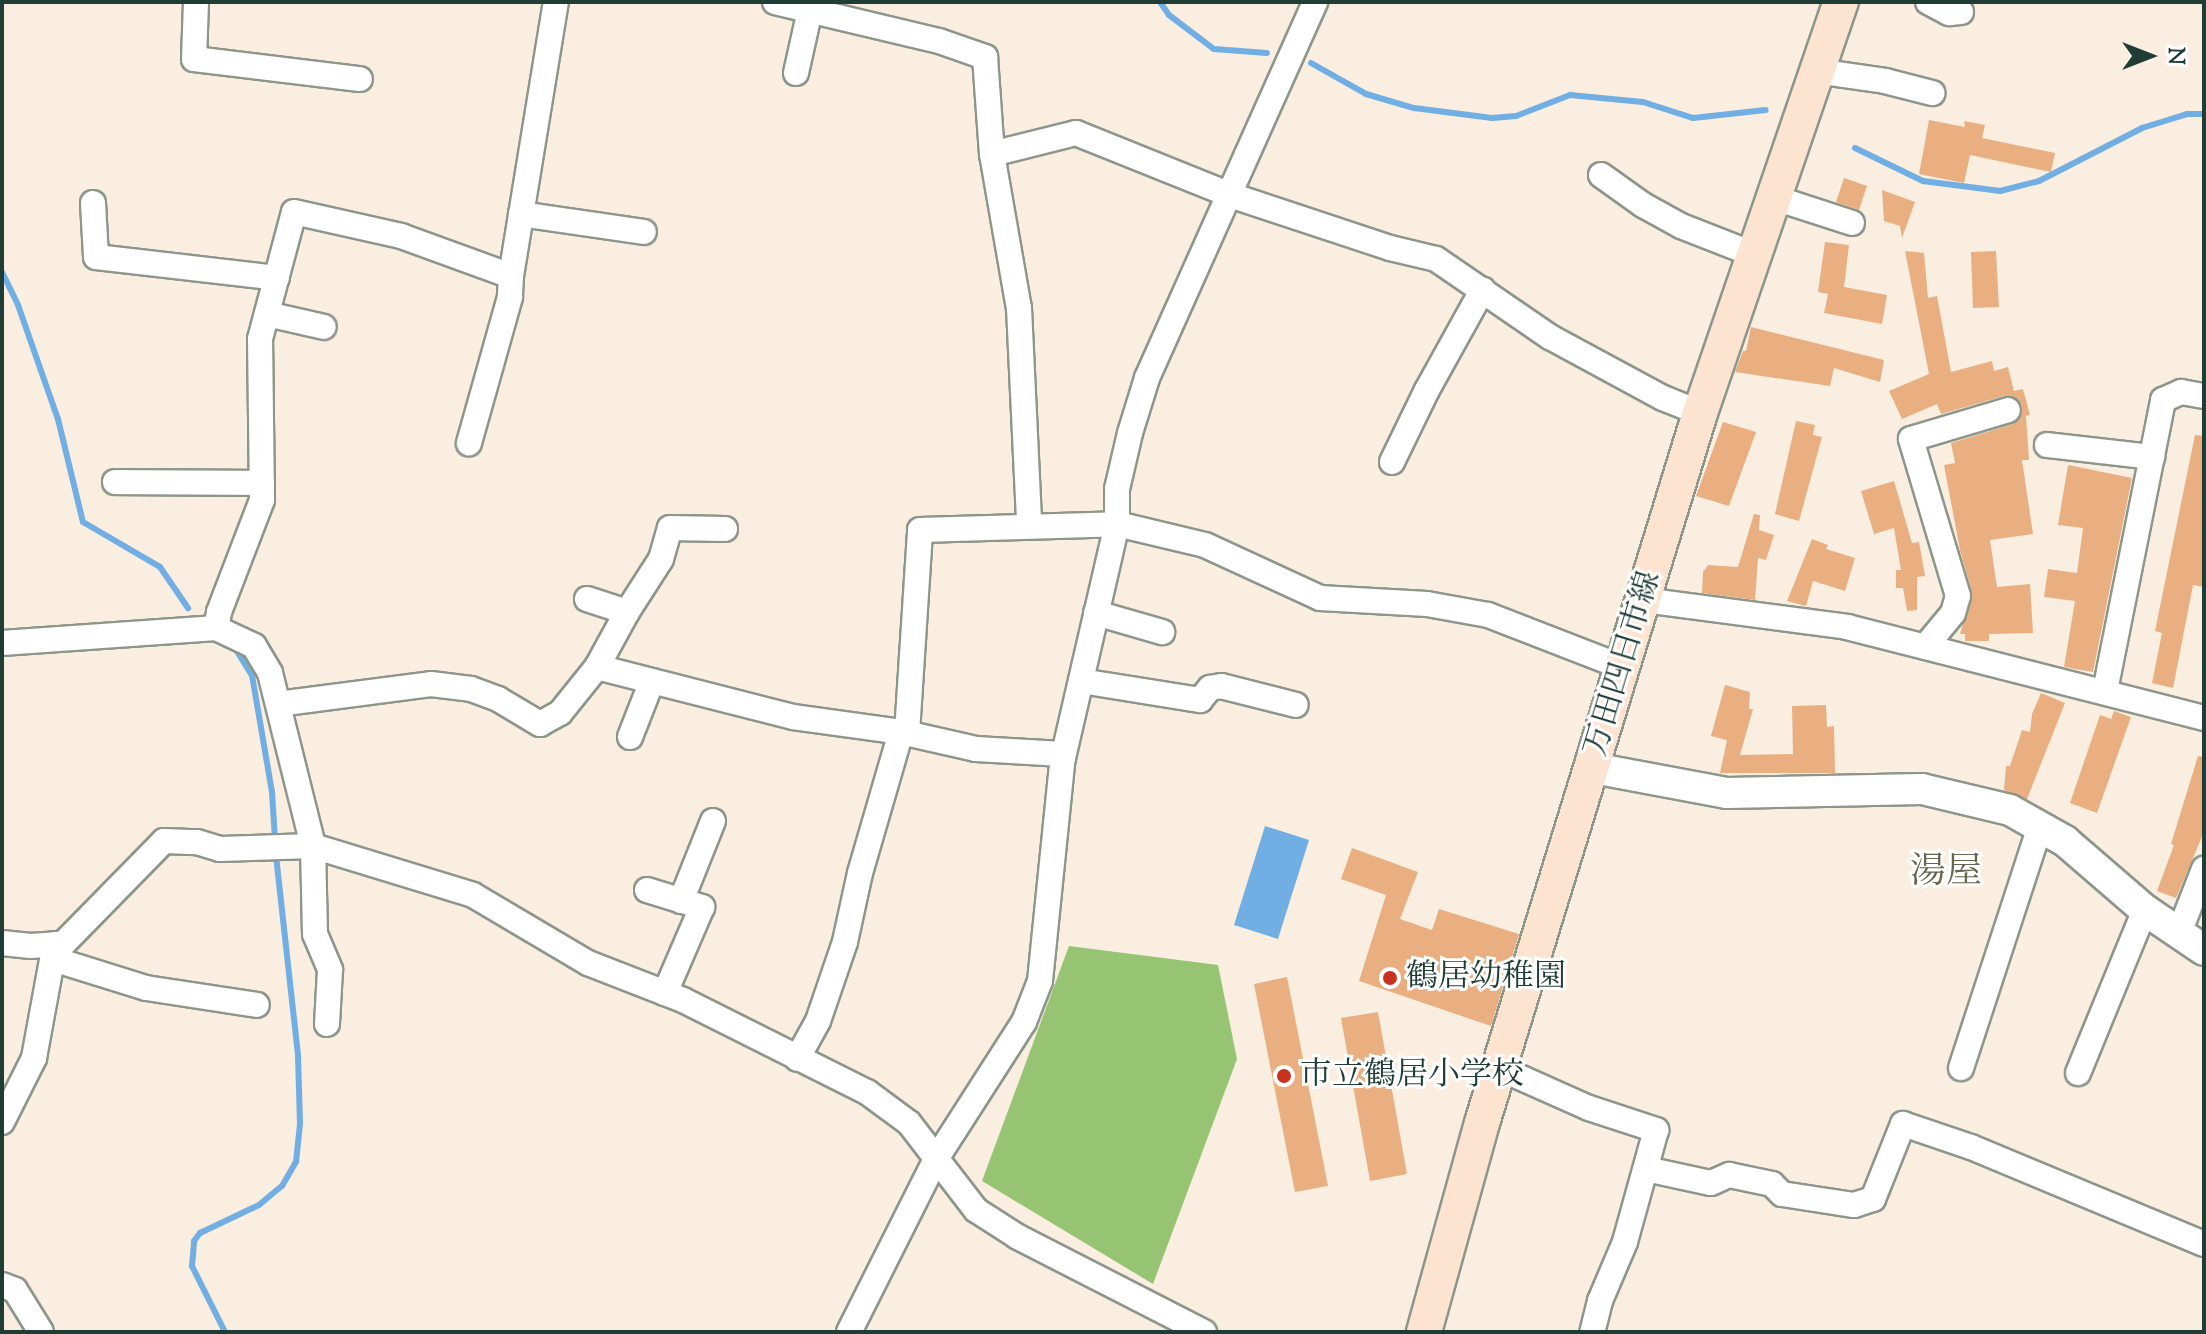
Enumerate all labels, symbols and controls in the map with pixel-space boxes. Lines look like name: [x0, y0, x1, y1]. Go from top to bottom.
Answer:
north arrow: [2110, 16, 2190, 96]
text: N: [2158, 47, 2190, 65]
street label: 万田四日市線: [1578, 567, 1670, 761]
district label: 湯屋: [1910, 852, 1982, 896]
place label: 鶴居幼稚園: [1406, 959, 1566, 997]
marker: 鶴居幼稚園: [1381, 969, 1399, 987]
place label: 市立鶴居小学校: [1300, 1057, 1524, 1095]
marker: 市立鶴居小学校: [1275, 1067, 1293, 1085]

